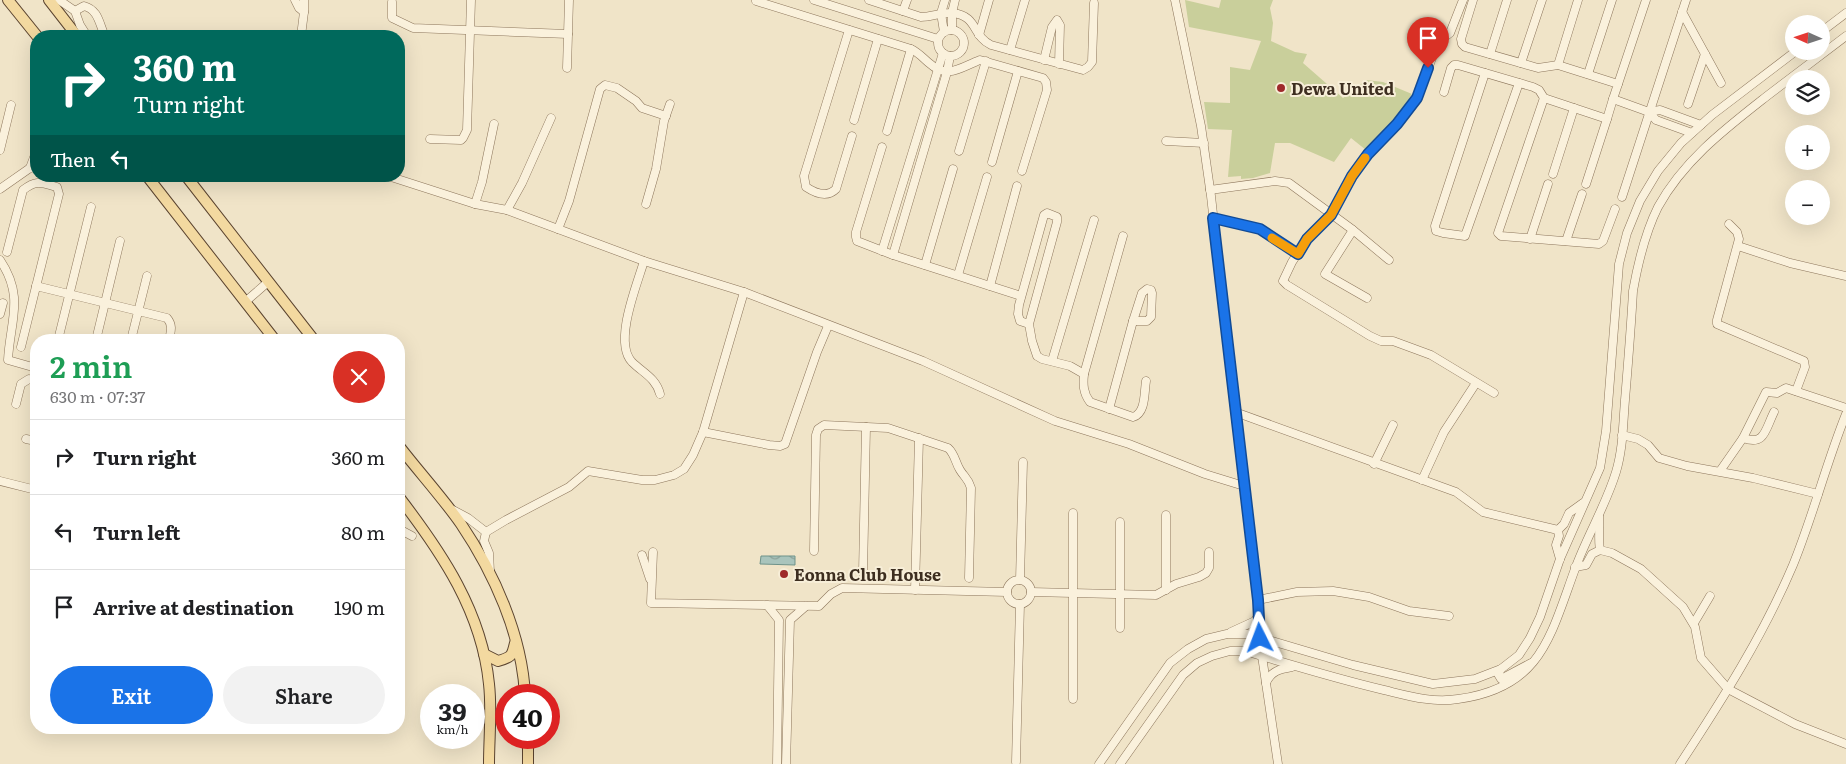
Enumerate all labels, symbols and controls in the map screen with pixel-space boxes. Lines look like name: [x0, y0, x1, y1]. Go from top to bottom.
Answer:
north arrow: [1785, 15, 1830, 60]
map controls: [1785, 15, 1830, 225]
pin: [1407, 17, 1449, 68]
icon: arrive: [1414, 24, 1442, 52]
text: 360 m: [133, 40, 236, 92]
icon: right: [50, 50, 115, 115]
button: layers: [1785, 70, 1830, 115]
place label: Dewa United: [1291, 76, 1395, 100]
marker: Dewa United: [1275, 82, 1287, 94]
text: Turn right: [133, 87, 245, 120]
button: +: [1785, 125, 1830, 170]
text: Then: [50, 145, 96, 173]
icon: left: [106, 145, 134, 173]
button: −: [1785, 180, 1830, 225]
text: 2 min: [50, 343, 132, 387]
button: close: [333, 351, 385, 403]
text: 630 m · 07:37: [50, 384, 145, 408]
icon: right: [50, 443, 78, 471]
text: Turn right: [93, 443, 197, 471]
text: 360 m: [331, 443, 385, 471]
icon: left: [50, 518, 78, 546]
text: Turn left: [93, 518, 180, 546]
text: 80 m: [341, 518, 385, 546]
place label: Eonna Club House: [794, 562, 941, 586]
marker: Eonna Club House: [778, 568, 790, 580]
icon: arrive: [50, 593, 78, 621]
text: Arrive at destination: [93, 593, 294, 621]
text: 190 m: [334, 593, 385, 621]
position arrow: [1233, 611, 1285, 663]
button: Exit: [50, 666, 213, 724]
button: Share: [223, 666, 385, 724]
speed limit sign: 40: [495, 684, 560, 749]
text: 39: [438, 692, 467, 729]
text: km/h: [437, 720, 468, 738]

